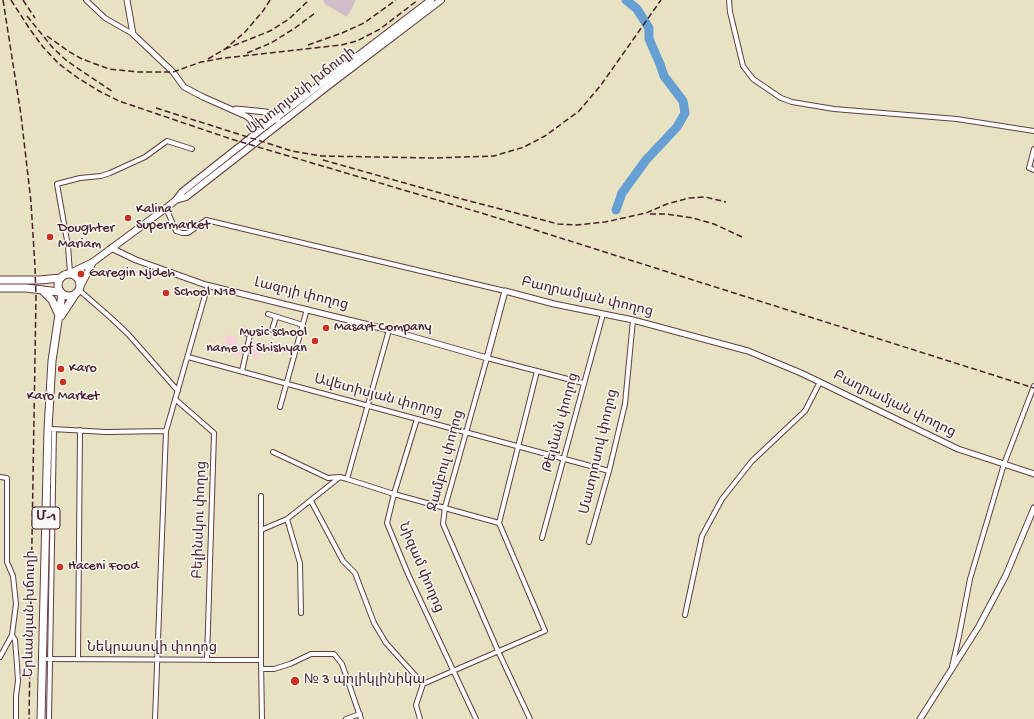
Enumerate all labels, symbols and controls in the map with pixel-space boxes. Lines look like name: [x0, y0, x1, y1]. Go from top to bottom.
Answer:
street label: Ախուրյանի խճուղի: [244, 44, 360, 140]
place label: Kalina Supermarket: [136, 202, 210, 234]
marker: Kalina Supermarket: [123, 213, 133, 223]
place label: Doughter Mariam: [58, 221, 114, 254]
marker: Doughter Mariam: [45, 232, 55, 242]
place label: Garegin Njdeh: [89, 266, 175, 282]
marker: Garegin Njdeh: [76, 269, 86, 279]
street label: Լազոյի փողոց: [252, 275, 350, 315]
street label: Բաղրամյան փողոց: [519, 275, 655, 321]
place label: School N18: [174, 285, 236, 301]
marker: School N18: [161, 288, 171, 298]
place label: Masart Company: [334, 320, 431, 336]
marker: Masart Company: [321, 323, 331, 333]
place label: Music school name of Shishyan: [206, 325, 307, 358]
marker: Music school name of Shishyan: [310, 336, 320, 346]
place label: Karo: [69, 361, 97, 377]
marker: Karo: [56, 364, 66, 374]
street label: Բաղրամյան փողոց: [830, 368, 958, 442]
street label: Թելման փողոց: [541, 371, 583, 475]
street label: Ավետիսյան փողոց: [312, 372, 444, 422]
marker: Karo Market: [58, 377, 68, 387]
street label: Մատրոսով փողոց: [577, 388, 623, 516]
place label: Karo Market: [27, 389, 99, 405]
street label: Ջամբուլ փողոց: [425, 408, 469, 514]
street label: Բելինսկու փողոց: [191, 461, 211, 579]
road number: Մ-1: [32, 507, 60, 529]
street label: Նիզամ փողոց: [393, 520, 447, 616]
street label: Երևանյան խճուղի: [21, 550, 41, 678]
place label: Haceni Food: [68, 559, 139, 575]
marker: Haceni Food: [55, 562, 65, 572]
street label: Նեկրասովի փողոց: [87, 641, 217, 657]
place label: № 3 պոլիկլինիկա: [304, 673, 425, 689]
marker: № 3 պոլիկլինիկա: [289, 675, 301, 687]

